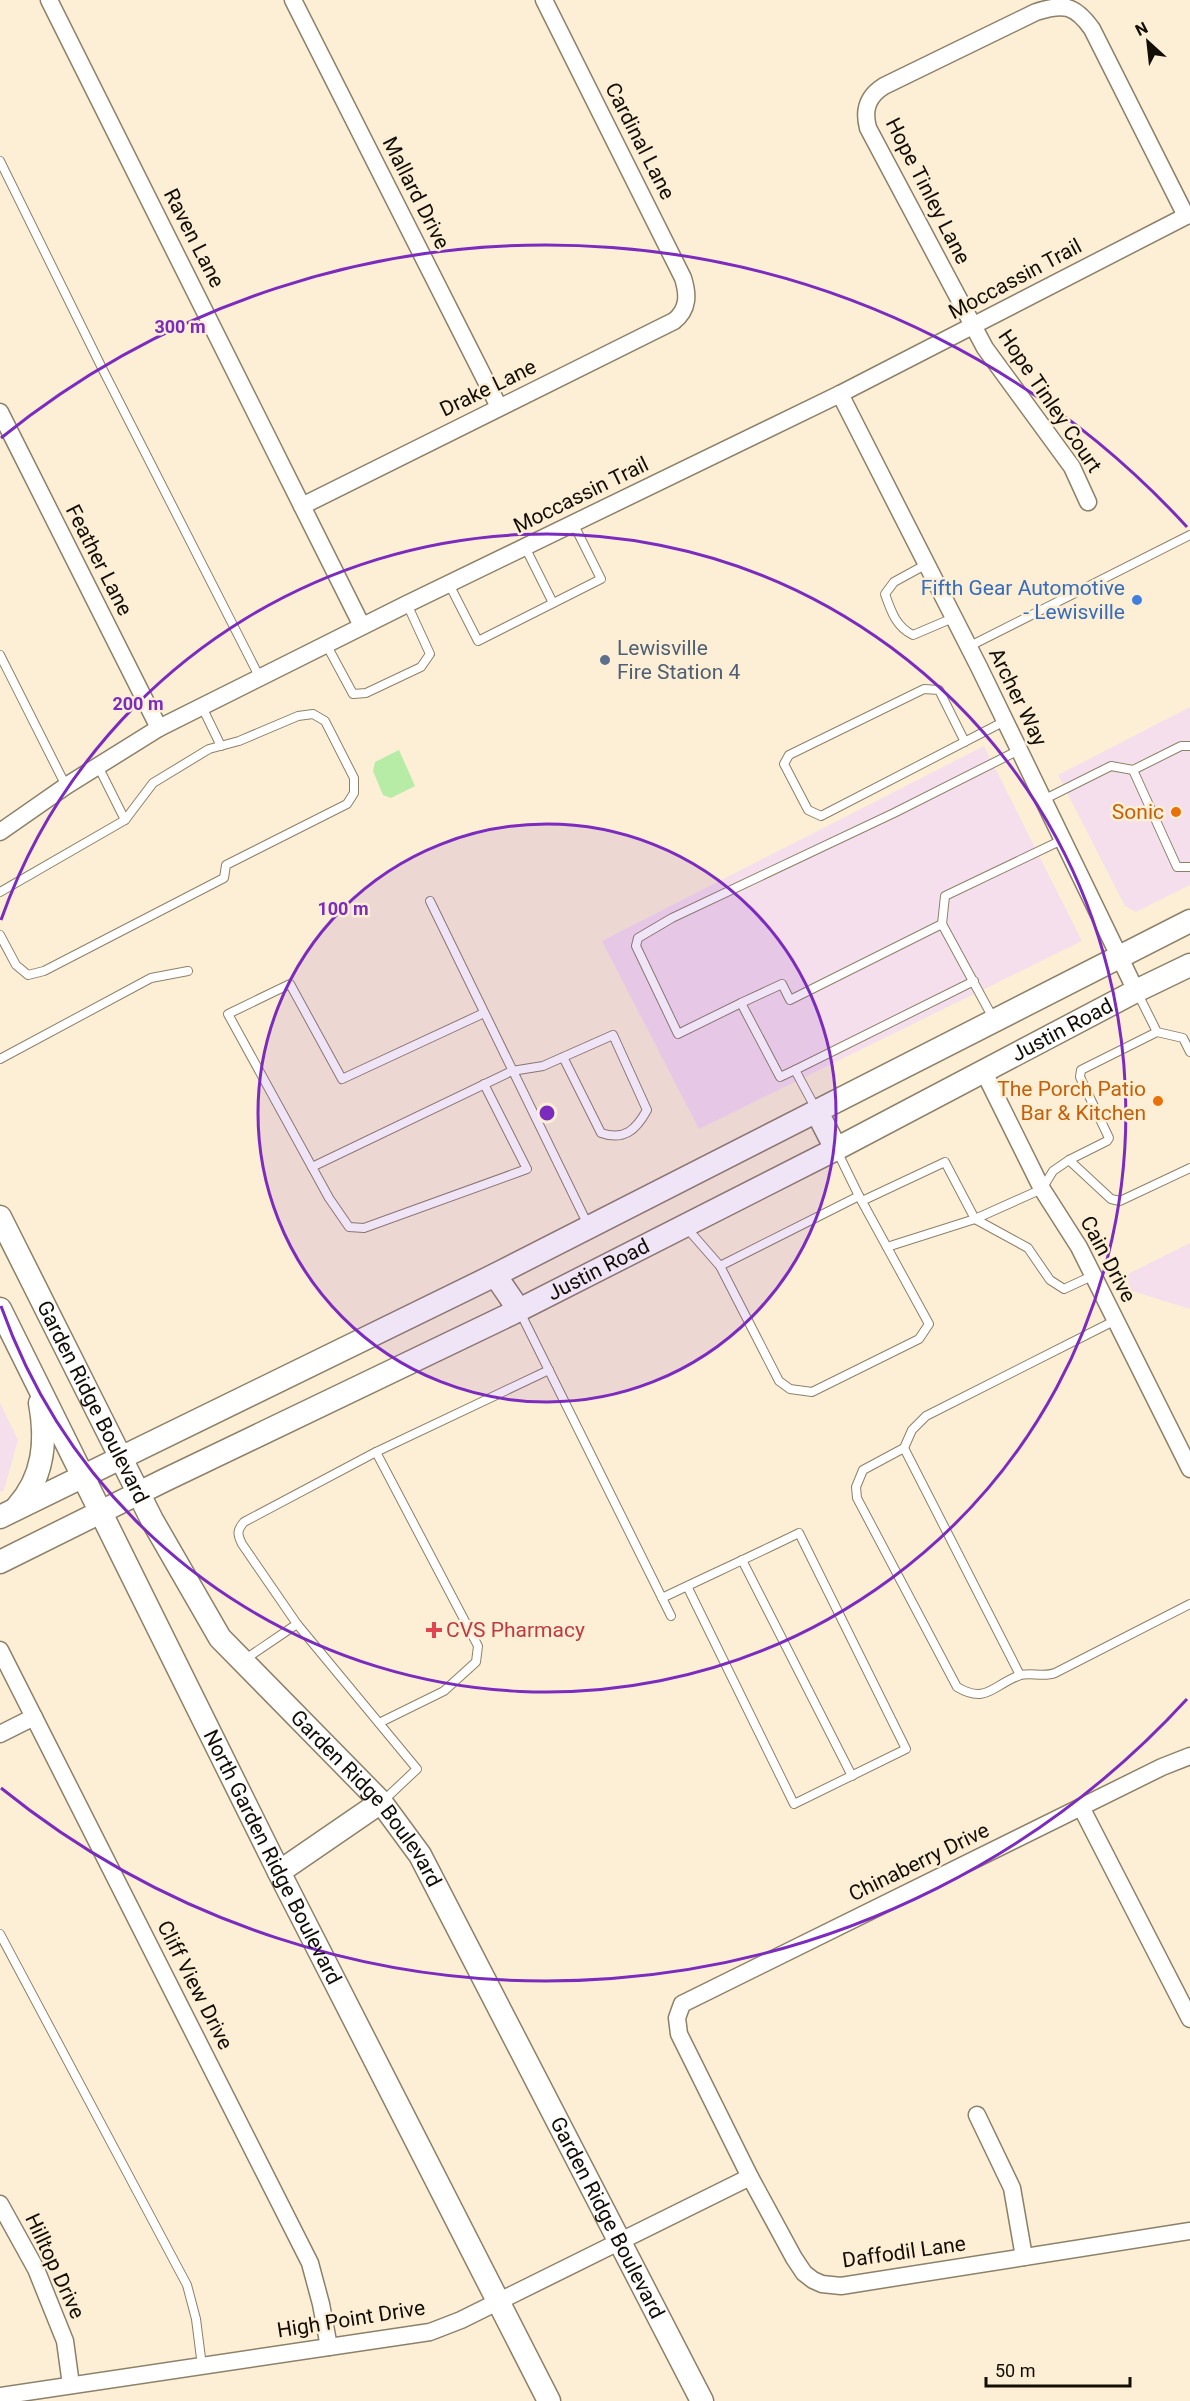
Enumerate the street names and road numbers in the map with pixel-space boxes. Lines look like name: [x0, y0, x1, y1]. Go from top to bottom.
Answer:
street label: Cardinal Lane: [600, 79, 680, 203]
street label: Hope Tinley Lane: [881, 114, 975, 268]
street label: Mallard Drive: [377, 133, 455, 253]
street label: Raven Lane: [159, 185, 229, 291]
street label: Moccassin Trail: [944, 234, 1086, 324]
street label: Hope Tinley Court: [993, 325, 1107, 477]
street label: Drake Lane: [436, 354, 540, 422]
street label: Moccassin Trail: [510, 452, 652, 538]
street label: Feather Lane: [61, 501, 137, 619]
street label: Archer Way: [984, 644, 1052, 750]
street label: Justin Road: [1007, 993, 1117, 1066]
street label: Cain Drive: [1075, 1212, 1141, 1306]
street label: Justin Road: [543, 1234, 653, 1305]
street label: Garden Ridge Boulevard: [32, 1297, 154, 1507]
street label: Garden Ridge Boulevard: [286, 1705, 446, 1891]
street label: North Garden Ridge Boulevard: [198, 1726, 346, 1988]
street label: Chinaberry Drive: [845, 1818, 993, 1906]
street label: Cliff View Drive: [152, 1917, 238, 2053]
street label: Garden Ridge Boulevard: [545, 2113, 669, 2323]
street label: Hilltop Drive: [20, 2210, 90, 2322]
street label: Daffodil Lane: [841, 2231, 967, 2273]
street label: High Point Drive: [275, 2295, 427, 2343]

